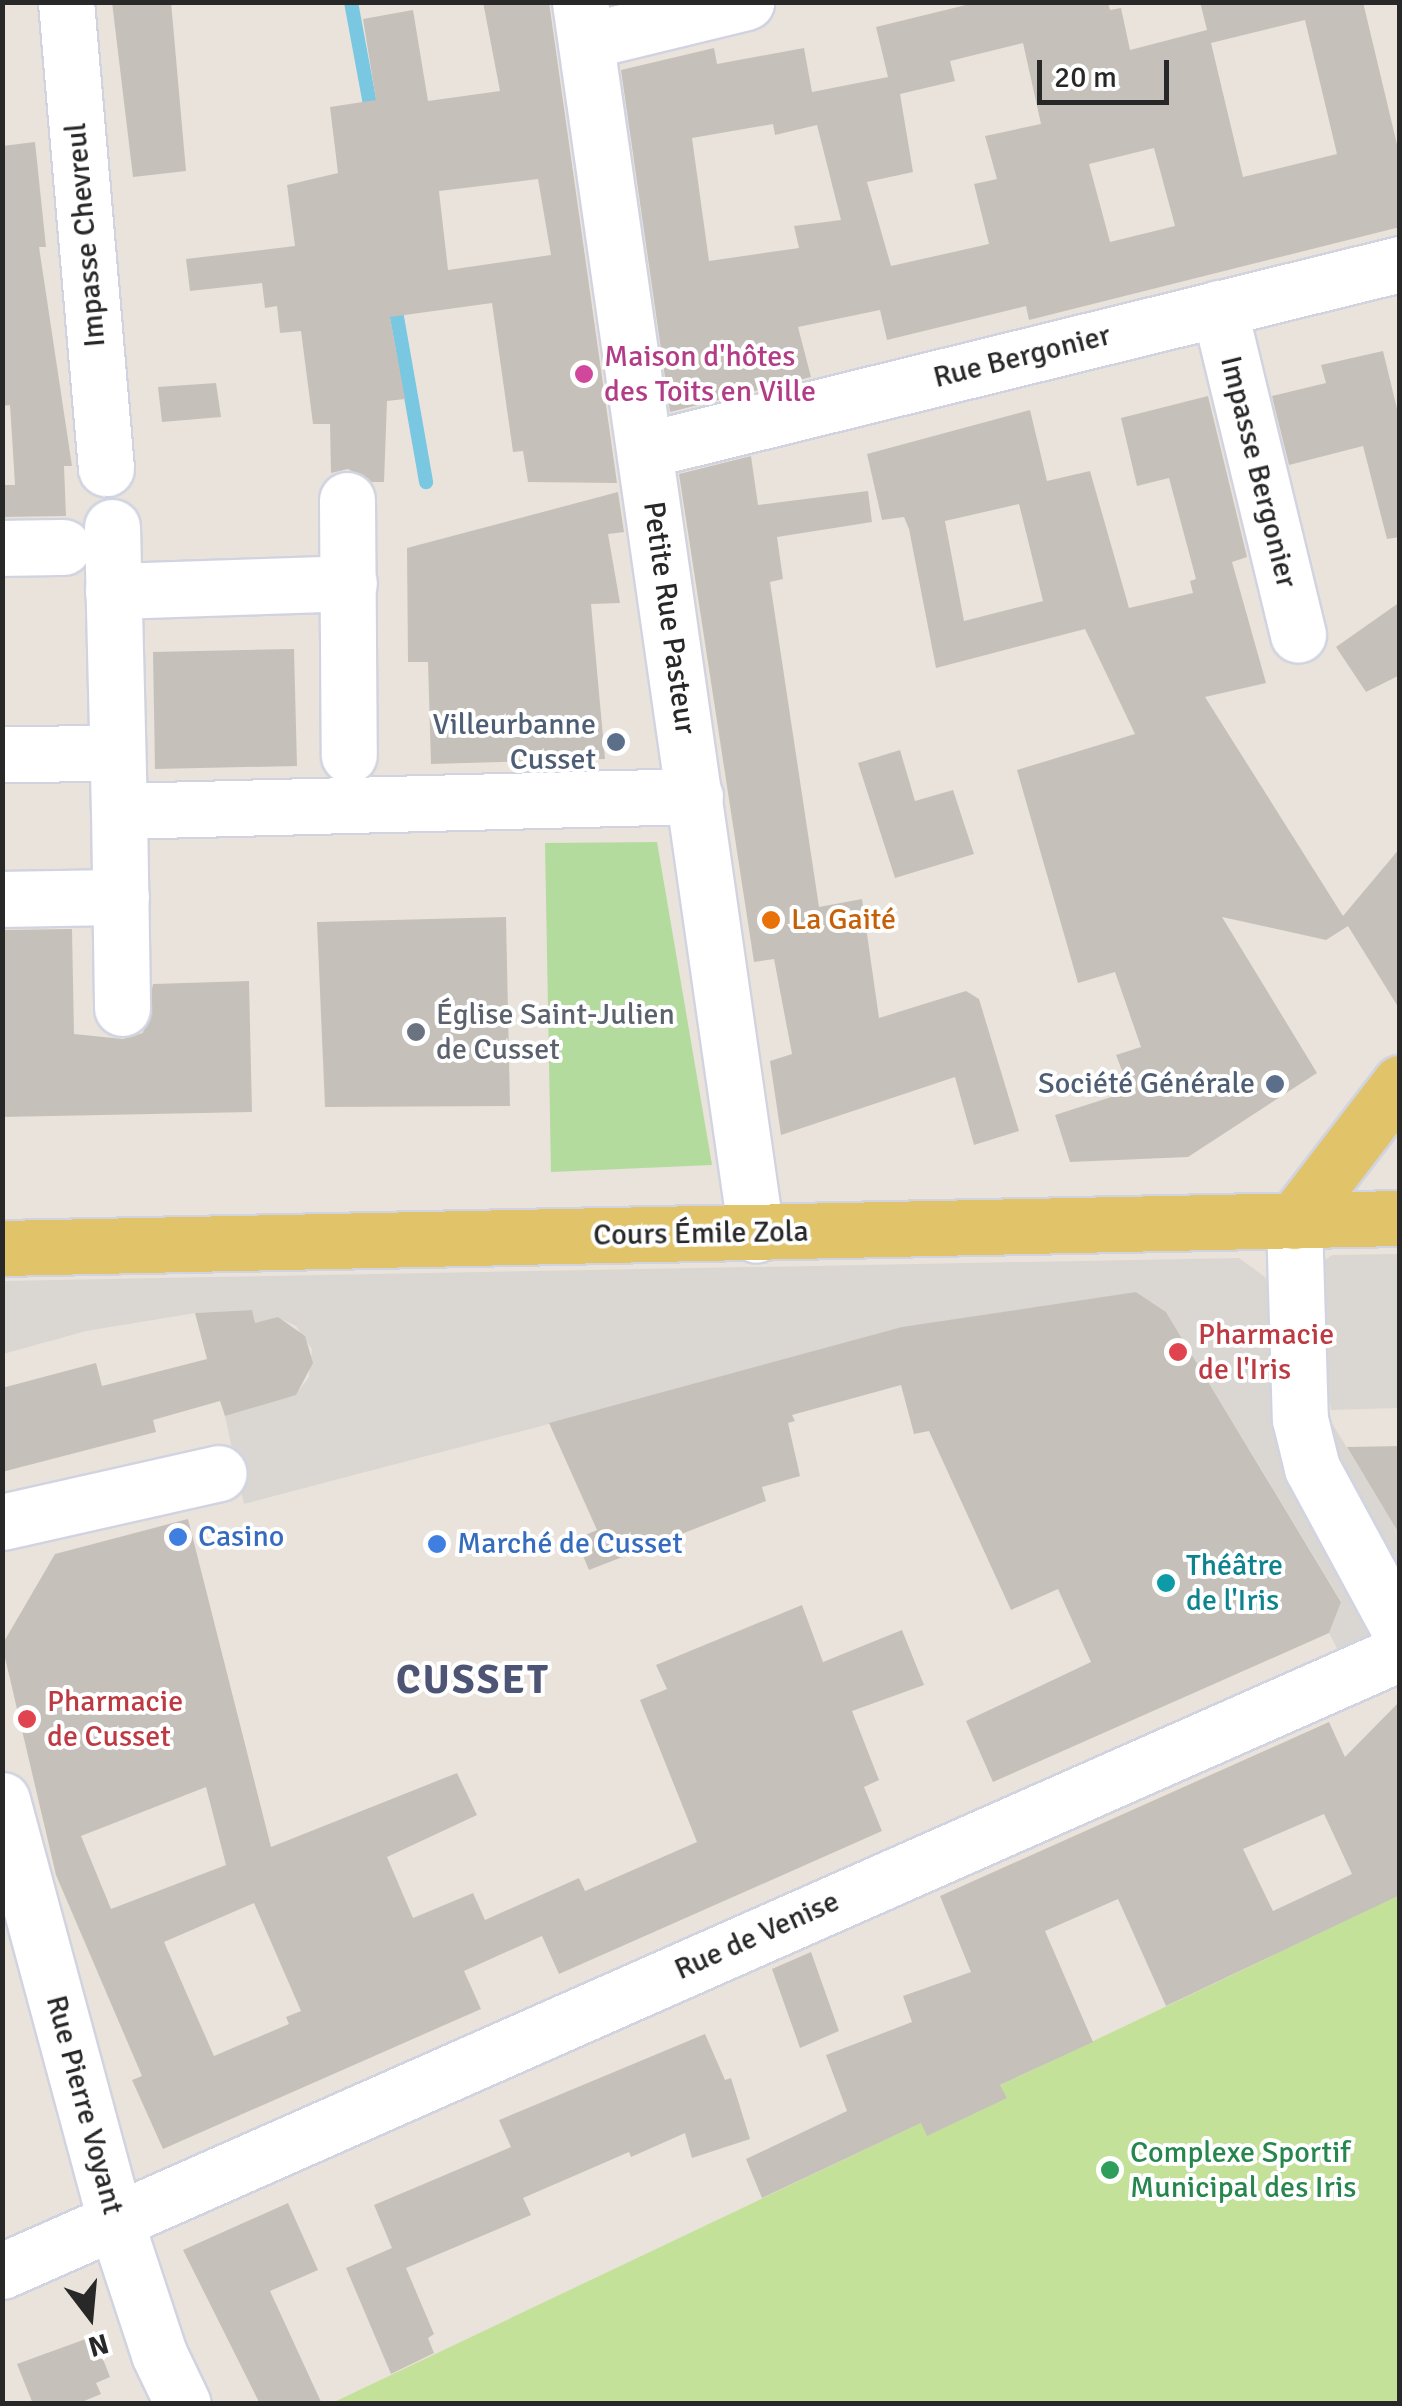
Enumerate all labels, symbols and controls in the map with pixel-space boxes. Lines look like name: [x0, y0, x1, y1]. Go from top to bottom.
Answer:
scale bar: [1042, 40, 1174, 102]
text: 20 m: [1054, 59, 1117, 96]
street label: Impasse Chevreul: [58, 121, 114, 349]
street label: Rue Bergonier: [930, 318, 1114, 396]
place label: Maison d'hôtes des Toits en Ville: [604, 339, 816, 410]
street label: Impasse Bergonier: [1212, 352, 1304, 592]
marker: Maison d'hôtes des Toits en Ville: [573, 363, 595, 385]
street label: Petite Rue Pasteur: [635, 499, 703, 737]
place label: Villeurbanne Cusset: [432, 707, 596, 778]
marker: Villeurbanne Cusset: [605, 731, 627, 753]
place label: La Gaité: [791, 902, 896, 938]
marker: La Gaité: [760, 909, 782, 931]
place label: Église Saint-Julien de Cusset: [436, 997, 675, 1068]
marker: Église Saint-Julien de Cusset: [405, 1021, 427, 1043]
place label: Société Générale: [1038, 1066, 1255, 1102]
marker: Société Générale: [1264, 1073, 1286, 1095]
street label: Cours Émile Zola: [593, 1214, 809, 1254]
place label: Pharmacie de l'Iris: [1198, 1317, 1334, 1388]
marker: Pharmacie de l'Iris: [1167, 1341, 1189, 1363]
place label: Casino: [198, 1519, 284, 1555]
marker: Casino: [167, 1526, 189, 1548]
place label: Marché de Cusset: [457, 1526, 683, 1562]
marker: Marché de Cusset: [426, 1533, 448, 1555]
place label: Théâtre de l'Iris: [1186, 1548, 1283, 1618]
marker: Théâtre de l'Iris: [1155, 1572, 1177, 1594]
district label: CUSSET: [396, 1656, 550, 1704]
place label: Pharmacie de Cusset: [47, 1684, 183, 1754]
marker: Pharmacie de Cusset: [16, 1708, 38, 1730]
street label: Rue de Venise: [669, 1884, 845, 1988]
street label: Rue Pierre Voyant: [37, 1992, 131, 2218]
place label: Complexe Sportif Municipal des Iris: [1130, 2135, 1356, 2206]
marker: Complexe Sportif Municipal des Iris: [1099, 2159, 1121, 2181]
north arrow: [40, 2266, 140, 2366]
text: N: [84, 2326, 112, 2364]

